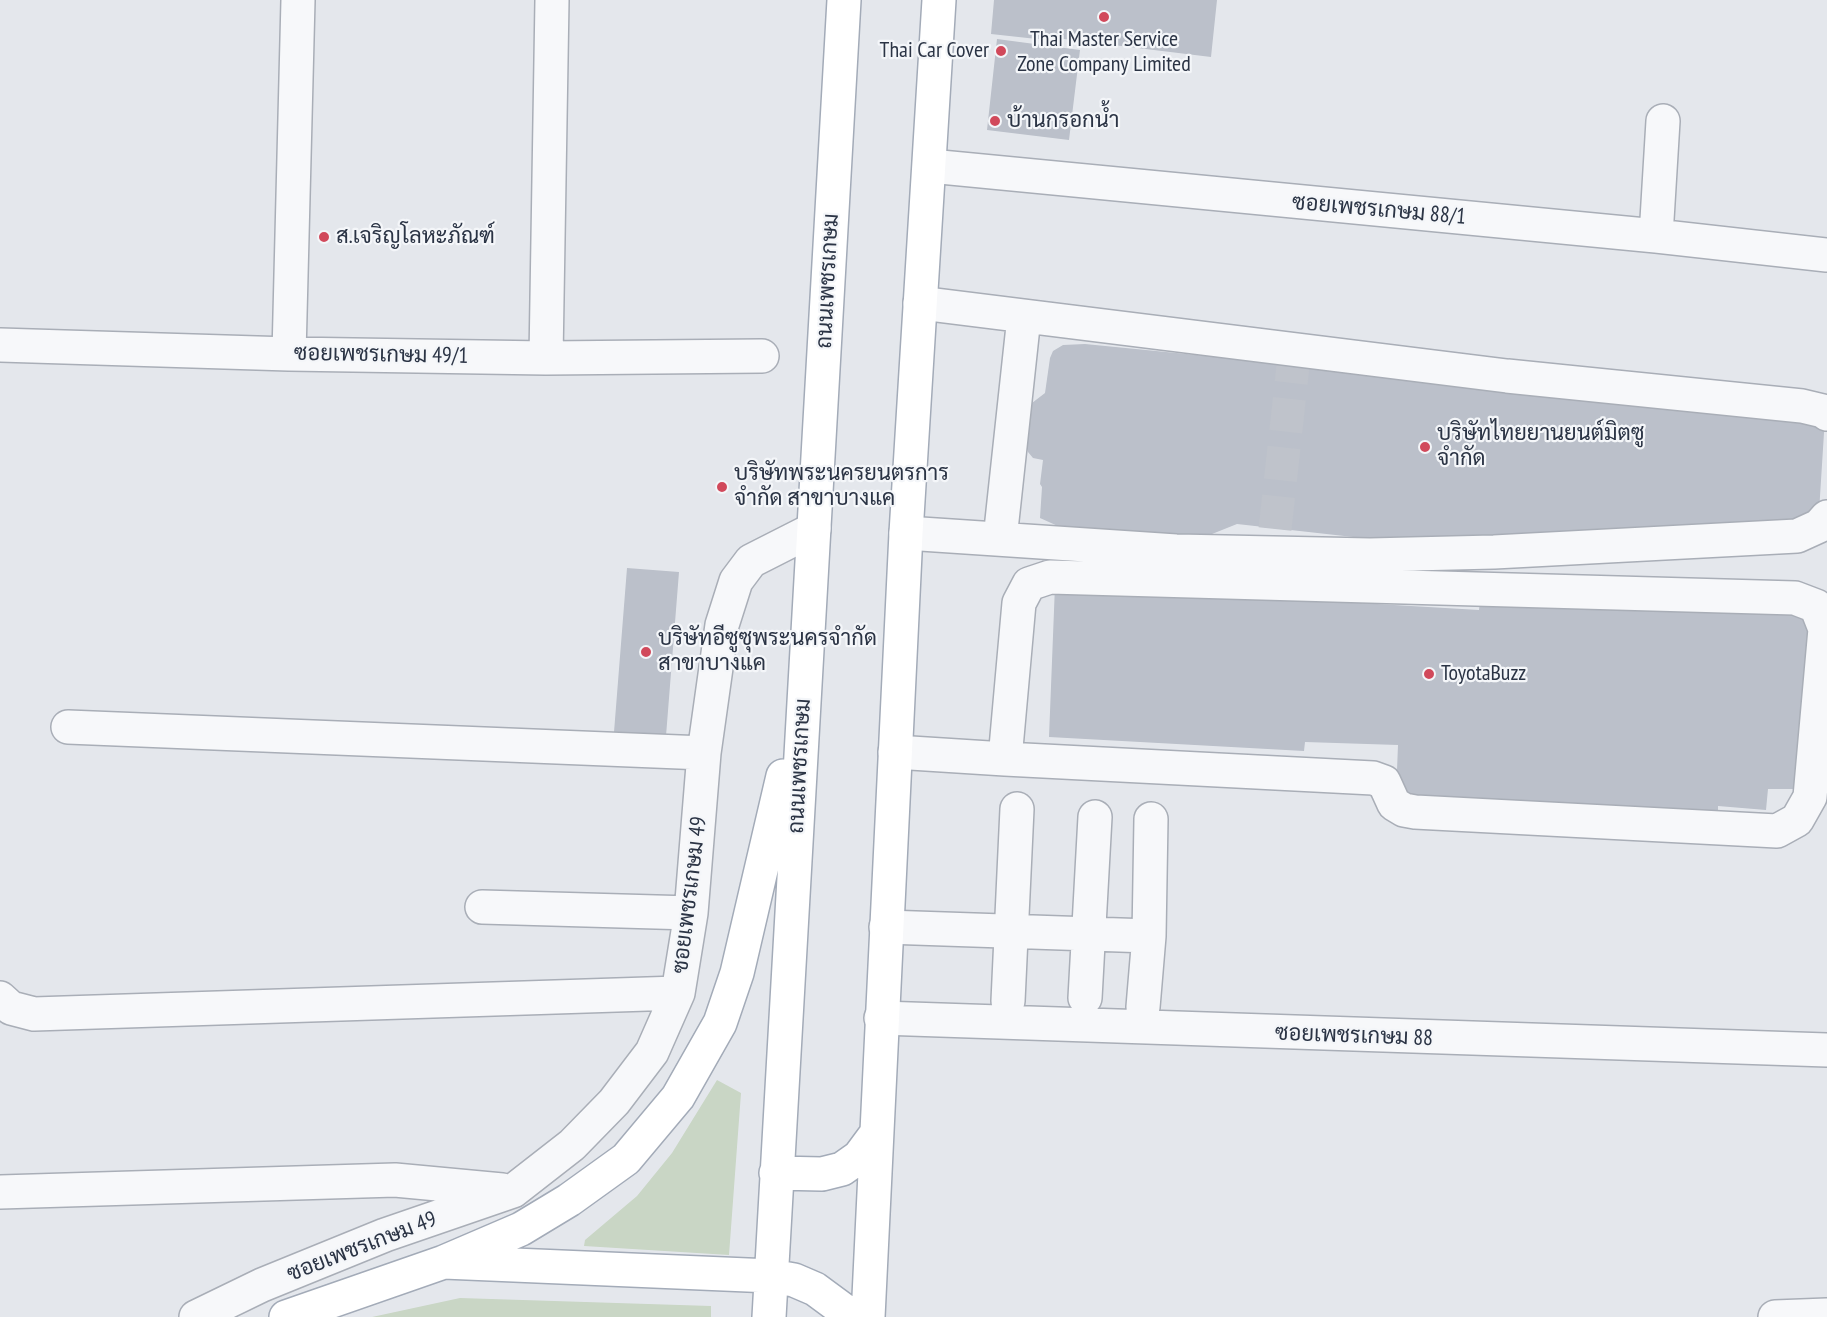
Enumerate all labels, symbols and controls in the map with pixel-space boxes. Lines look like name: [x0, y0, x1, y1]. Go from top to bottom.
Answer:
marker: Thai Master Service Zone Company Limited: [1097, 10, 1111, 24]
place label: Thai Master Service Zone Company Limited: [1017, 27, 1191, 78]
place label: Thai Car Cover: [880, 38, 989, 64]
marker: Thai Car Cover: [994, 44, 1008, 58]
place label: บ้านกรอกน้ำ: [1007, 108, 1119, 134]
marker: บ้านกรอกน้ำ: [988, 114, 1002, 128]
street label: ซอยเพชรเกษม 88/1: [1291, 189, 1467, 231]
street label: ถนนเพชรเกษม: [811, 213, 845, 349]
place label: ส.เจริญโลหะภัณฑ์: [336, 224, 495, 250]
marker: ส.เจริญโลหะภัณฑ์: [317, 230, 331, 244]
street label: ซอยเพชรเกษม 49/1: [294, 340, 468, 370]
place label: บริษัทไทยยานยนต์มิตซู จำกัด: [1437, 421, 1644, 472]
marker: บริษัทไทยยานยนต์มิตซู จำกัด: [1418, 440, 1432, 454]
place label: บริษัทพระนครยนตรการ จำกัด สาขาบางแค: [734, 461, 949, 512]
marker: บริษัทพระนครยนตรการ จำกัด สาขาบางแค: [715, 480, 729, 494]
place label: บริษัทอีซูซุพระนครจำกัด สาขาบางแค: [658, 626, 877, 678]
marker: บริษัทอีซูซุพระนครจำกัด สาขาบางแค: [639, 645, 653, 659]
place label: ToyotaBuzz: [1441, 661, 1526, 687]
marker: ToyotaBuzz: [1422, 667, 1436, 681]
street label: ถนนเพชรเกษม: [783, 698, 817, 834]
street label: ซอยเพชรเกษม 49: [667, 815, 713, 975]
street label: ซอยเพชรเกษม 88: [1275, 1020, 1433, 1052]
street label: ซอยเพชรเกษม 49: [283, 1206, 441, 1288]

